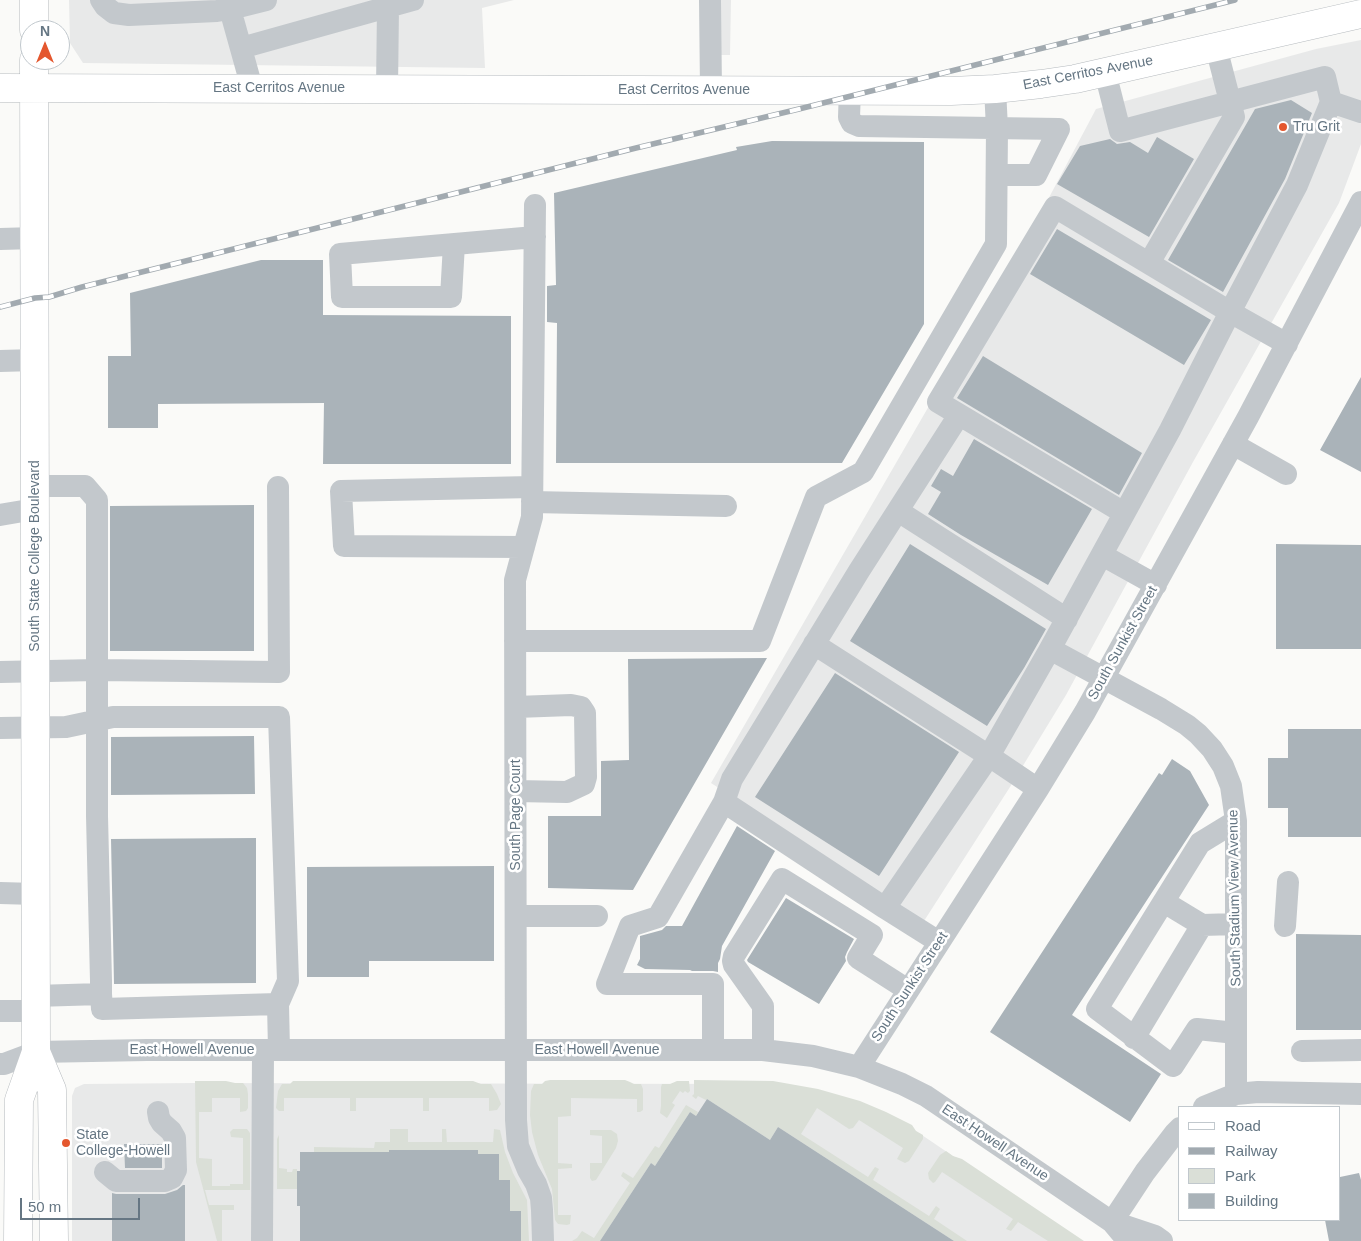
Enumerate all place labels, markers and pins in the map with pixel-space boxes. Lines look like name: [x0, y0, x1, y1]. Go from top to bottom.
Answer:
place label: Tru Grit: [1293, 119, 1340, 135]
marker: Tru Grit: [1277, 121, 1289, 133]
place label: State College-Howell: [76, 1127, 170, 1160]
marker: State College-Howell: [60, 1137, 72, 1149]

